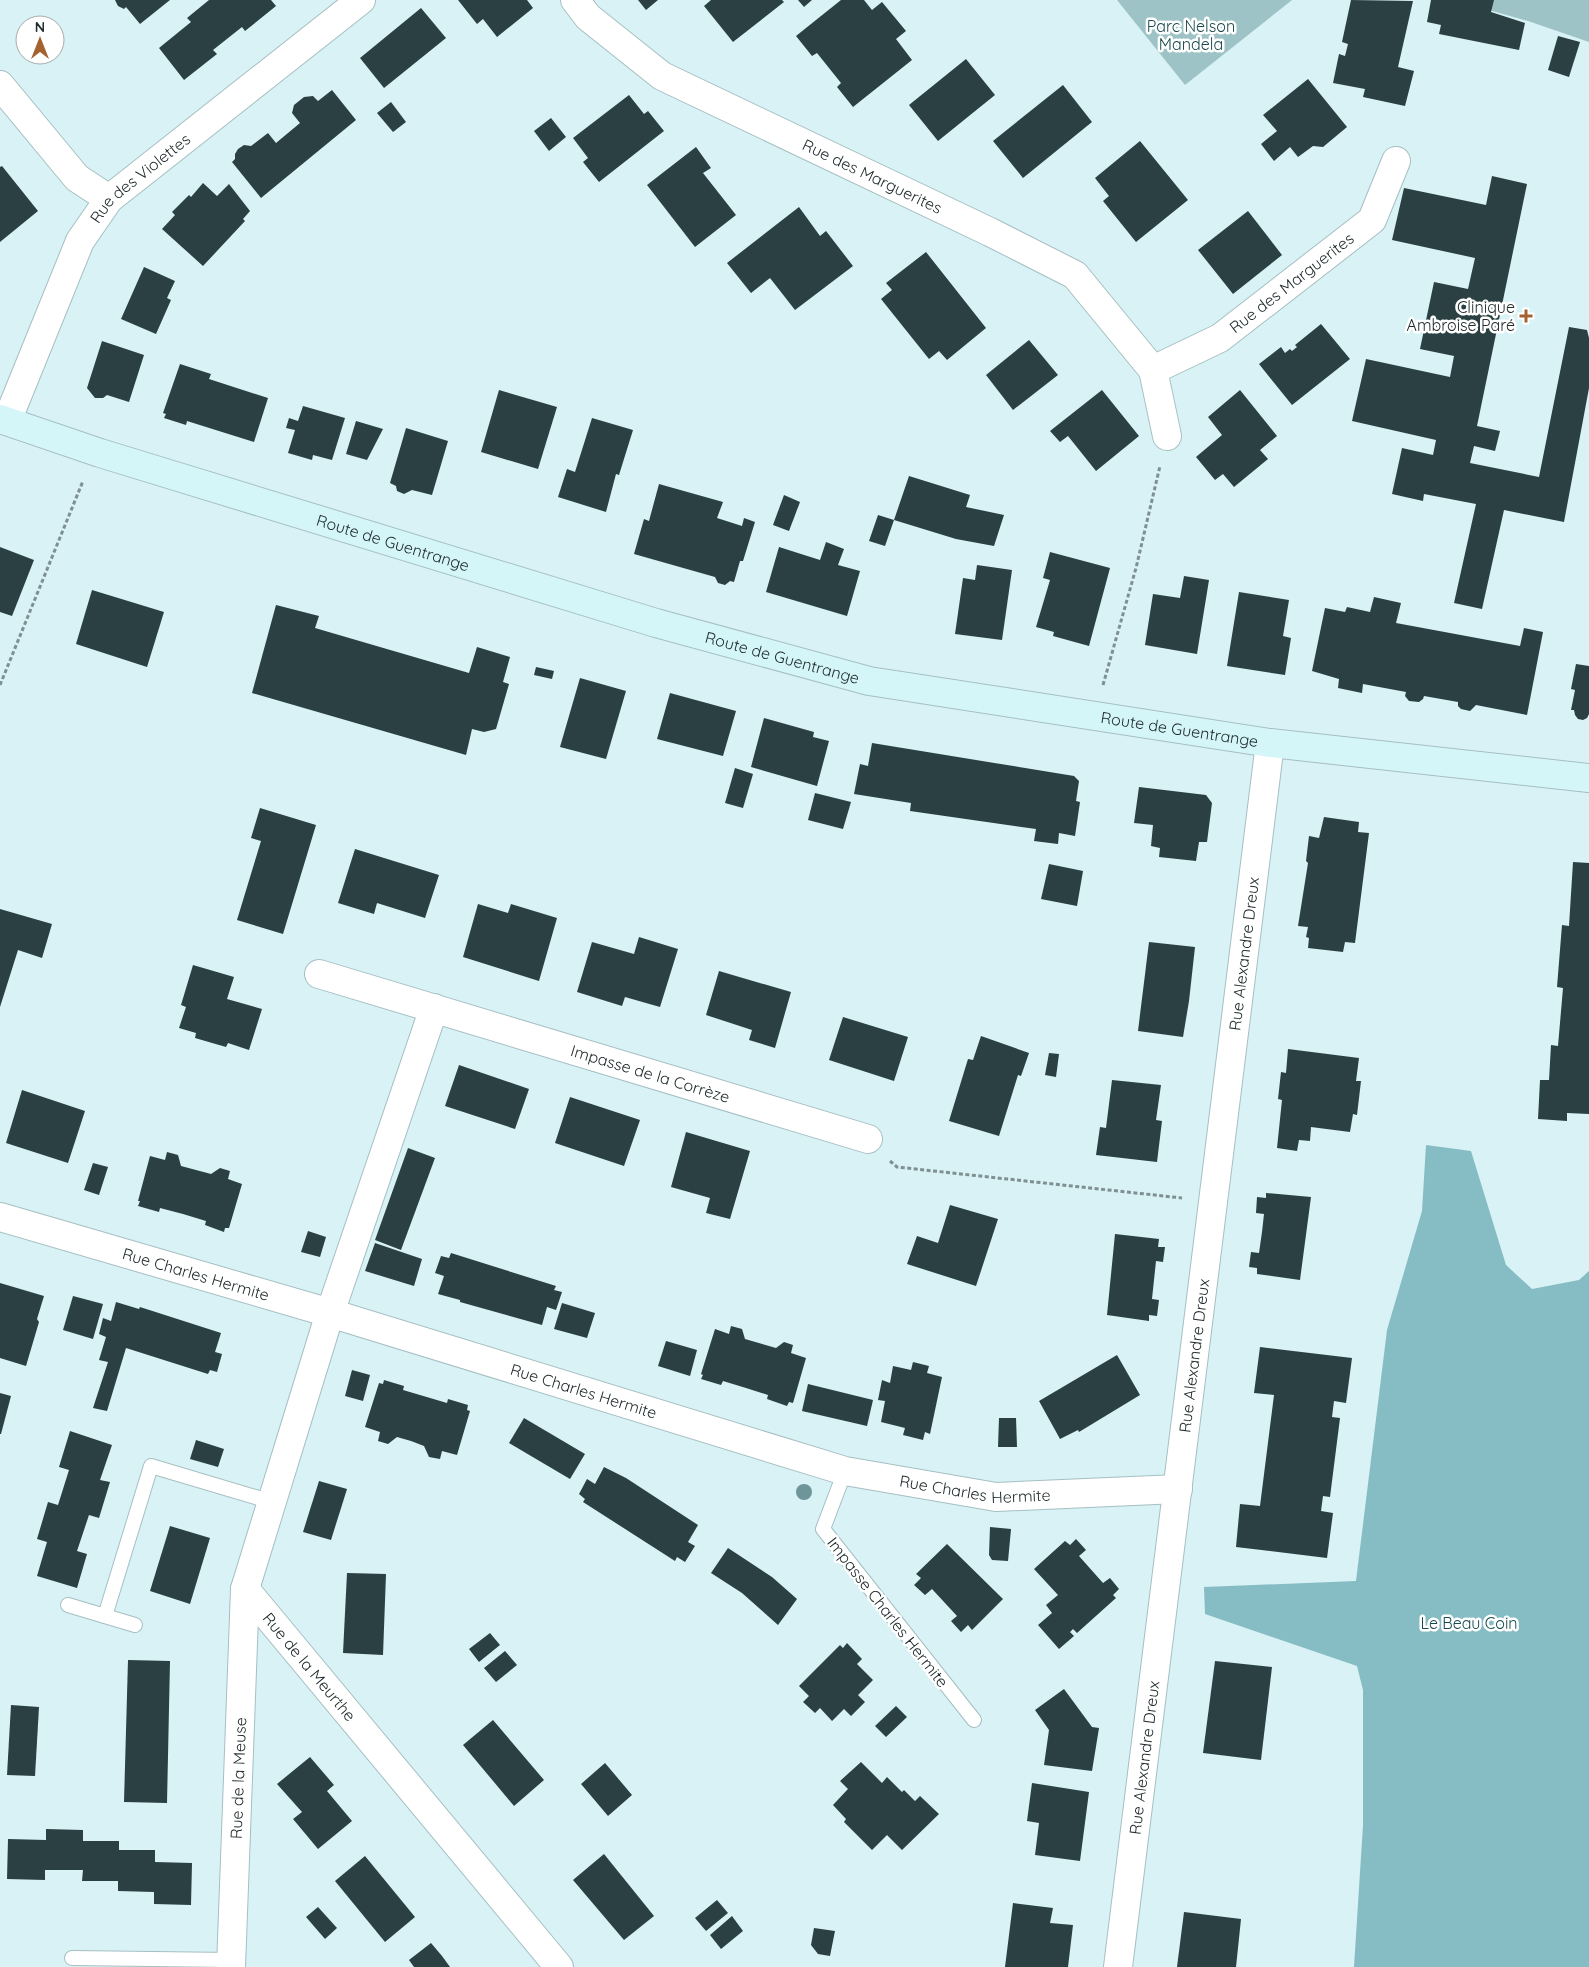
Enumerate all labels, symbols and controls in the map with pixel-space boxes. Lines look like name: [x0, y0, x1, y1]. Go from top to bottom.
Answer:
north arrow: [15, 15, 65, 65]
park label: Parc Nelson Mandela: [1147, 16, 1235, 54]
text: N: [35, 18, 45, 36]
street label: Rue des Violettes: [85, 129, 194, 227]
street label: Rue des Marguerites: [799, 134, 945, 218]
street label: Rue des Marguerites: [1225, 228, 1358, 337]
place label: Clinique Ambroise Paré: [1407, 297, 1515, 335]
marker: Clinique Ambroise Paré: [1519, 309, 1533, 323]
street label: Route de Guentrange: [314, 510, 472, 575]
street label: Route de Guentrange: [703, 627, 862, 688]
street label: Route de Guentrange: [1099, 707, 1260, 751]
street label: Rue Alexandre Dreux: [1224, 876, 1263, 1032]
street label: Impasse de la Corrèze: [568, 1040, 732, 1107]
street label: Rue Charles Hermite: [120, 1243, 272, 1305]
street label: Rue Alexandre Dreux: [1174, 1277, 1213, 1434]
street label: Rue Charles Hermite: [508, 1359, 659, 1423]
street label: Rue Charles Hermite: [898, 1471, 1051, 1507]
street label: Impasse Charles Hermite: [823, 1533, 953, 1691]
street label: Rue de la Meurthe: [259, 1608, 360, 1725]
park label: Le Beau Coin: [1420, 1613, 1518, 1633]
street label: Rue Alexandre Dreux: [1125, 1679, 1163, 1836]
street label: Rue de la Meuse: [226, 1717, 250, 1839]

